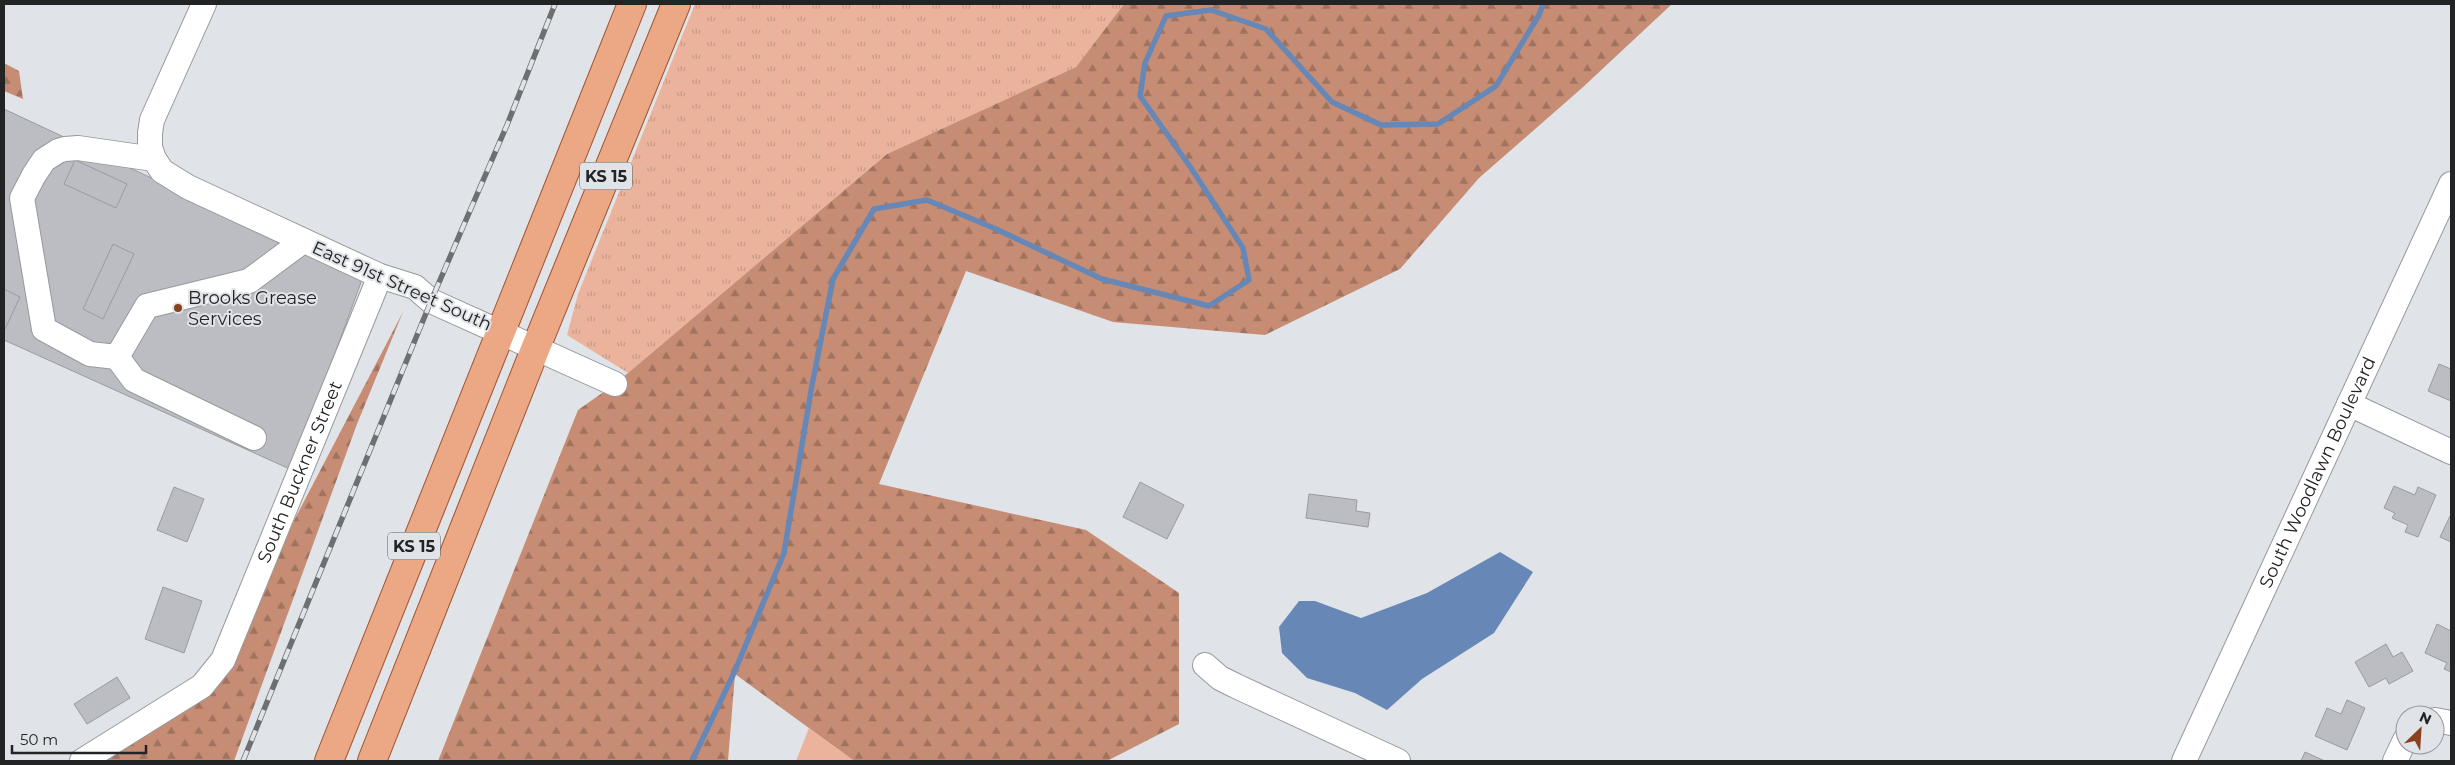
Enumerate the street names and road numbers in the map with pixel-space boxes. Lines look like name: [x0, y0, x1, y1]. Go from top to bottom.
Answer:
road number: KS 15: [580, 162, 632, 190]
street label: East 91st Street South: [309, 236, 495, 336]
street label: South Woodlawn Boulevard: [2255, 353, 2381, 592]
street label: South Buckner Street: [253, 378, 347, 566]
road number: KS 15: [388, 532, 440, 560]

